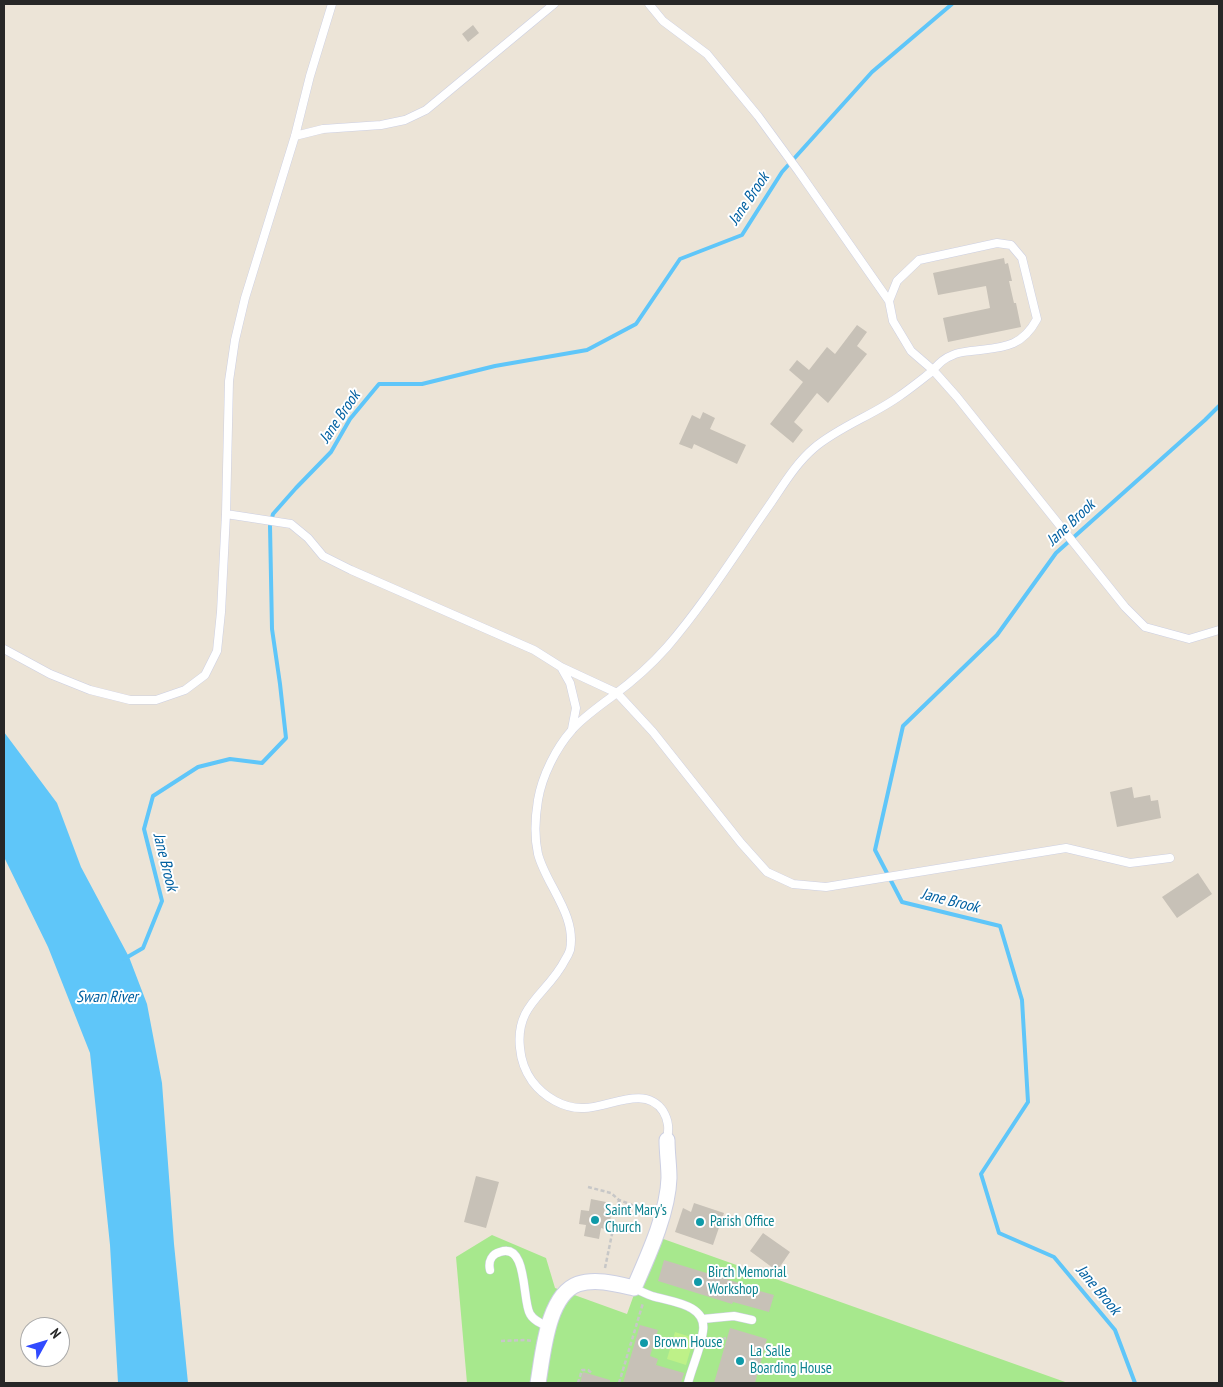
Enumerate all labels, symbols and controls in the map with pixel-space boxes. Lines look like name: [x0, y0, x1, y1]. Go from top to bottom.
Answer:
water label: Jane Brook: [724, 169, 774, 229]
water label: Jane Brook: [315, 387, 365, 447]
water label: Jane Brook: [1043, 496, 1099, 550]
water label: Jane Brook: [149, 831, 181, 893]
water label: Jane Brook: [919, 885, 981, 917]
water label: Swan River: [76, 987, 138, 1007]
place label: Saint Mary's Church: [605, 1202, 667, 1237]
place label: Parish Office: [710, 1213, 774, 1231]
marker: Saint Mary's Church: [589, 1214, 601, 1226]
marker: Parish Office: [694, 1216, 706, 1228]
water label: Jane Brook: [1072, 1261, 1124, 1319]
place label: Birch Memorial Workshop: [708, 1264, 786, 1299]
marker: Birch Memorial Workshop: [692, 1276, 704, 1288]
north arrow: [20, 1317, 70, 1367]
text: N: [47, 1325, 65, 1342]
place label: Brown House: [654, 1334, 722, 1352]
marker: Brown House: [638, 1337, 650, 1349]
place label: La Salle Boarding House: [750, 1343, 832, 1378]
marker: La Salle Boarding House: [734, 1355, 746, 1367]

